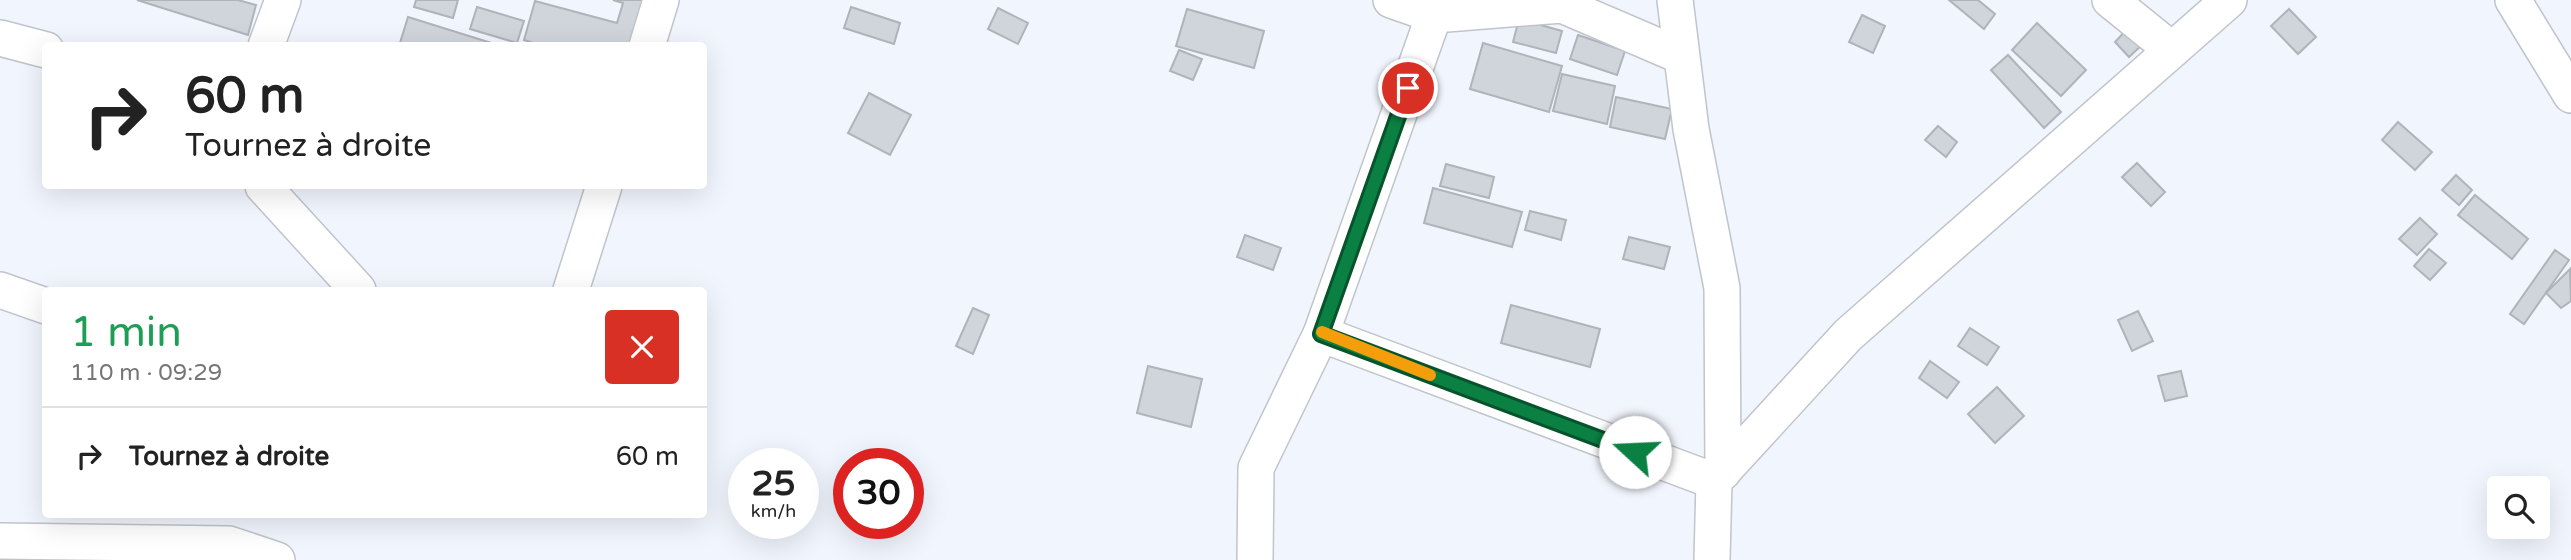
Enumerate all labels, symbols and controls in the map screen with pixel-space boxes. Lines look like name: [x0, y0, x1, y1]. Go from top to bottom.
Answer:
pin: [1378, 58, 1438, 118]
text: 60 m: [185, 67, 304, 126]
icon: arrive: [1389, 69, 1427, 107]
icon: right: [70, 70, 161, 161]
text: Tournez à droite: [185, 127, 431, 165]
text: 1 min: [70, 307, 182, 358]
button: close: [605, 310, 679, 384]
text: 110 m · 09:29: [70, 359, 222, 387]
position arrow: [1598, 415, 1672, 489]
icon: right: [70, 437, 108, 475]
text: Tournez à droite: [129, 441, 329, 472]
text: 60 m: [616, 441, 679, 472]
speed limit sign: 30: [833, 448, 924, 539]
text: 25: [752, 463, 795, 505]
map controls: [2487, 476, 2550, 539]
button: search: [2487, 476, 2550, 539]
text: km/h: [751, 500, 796, 522]

